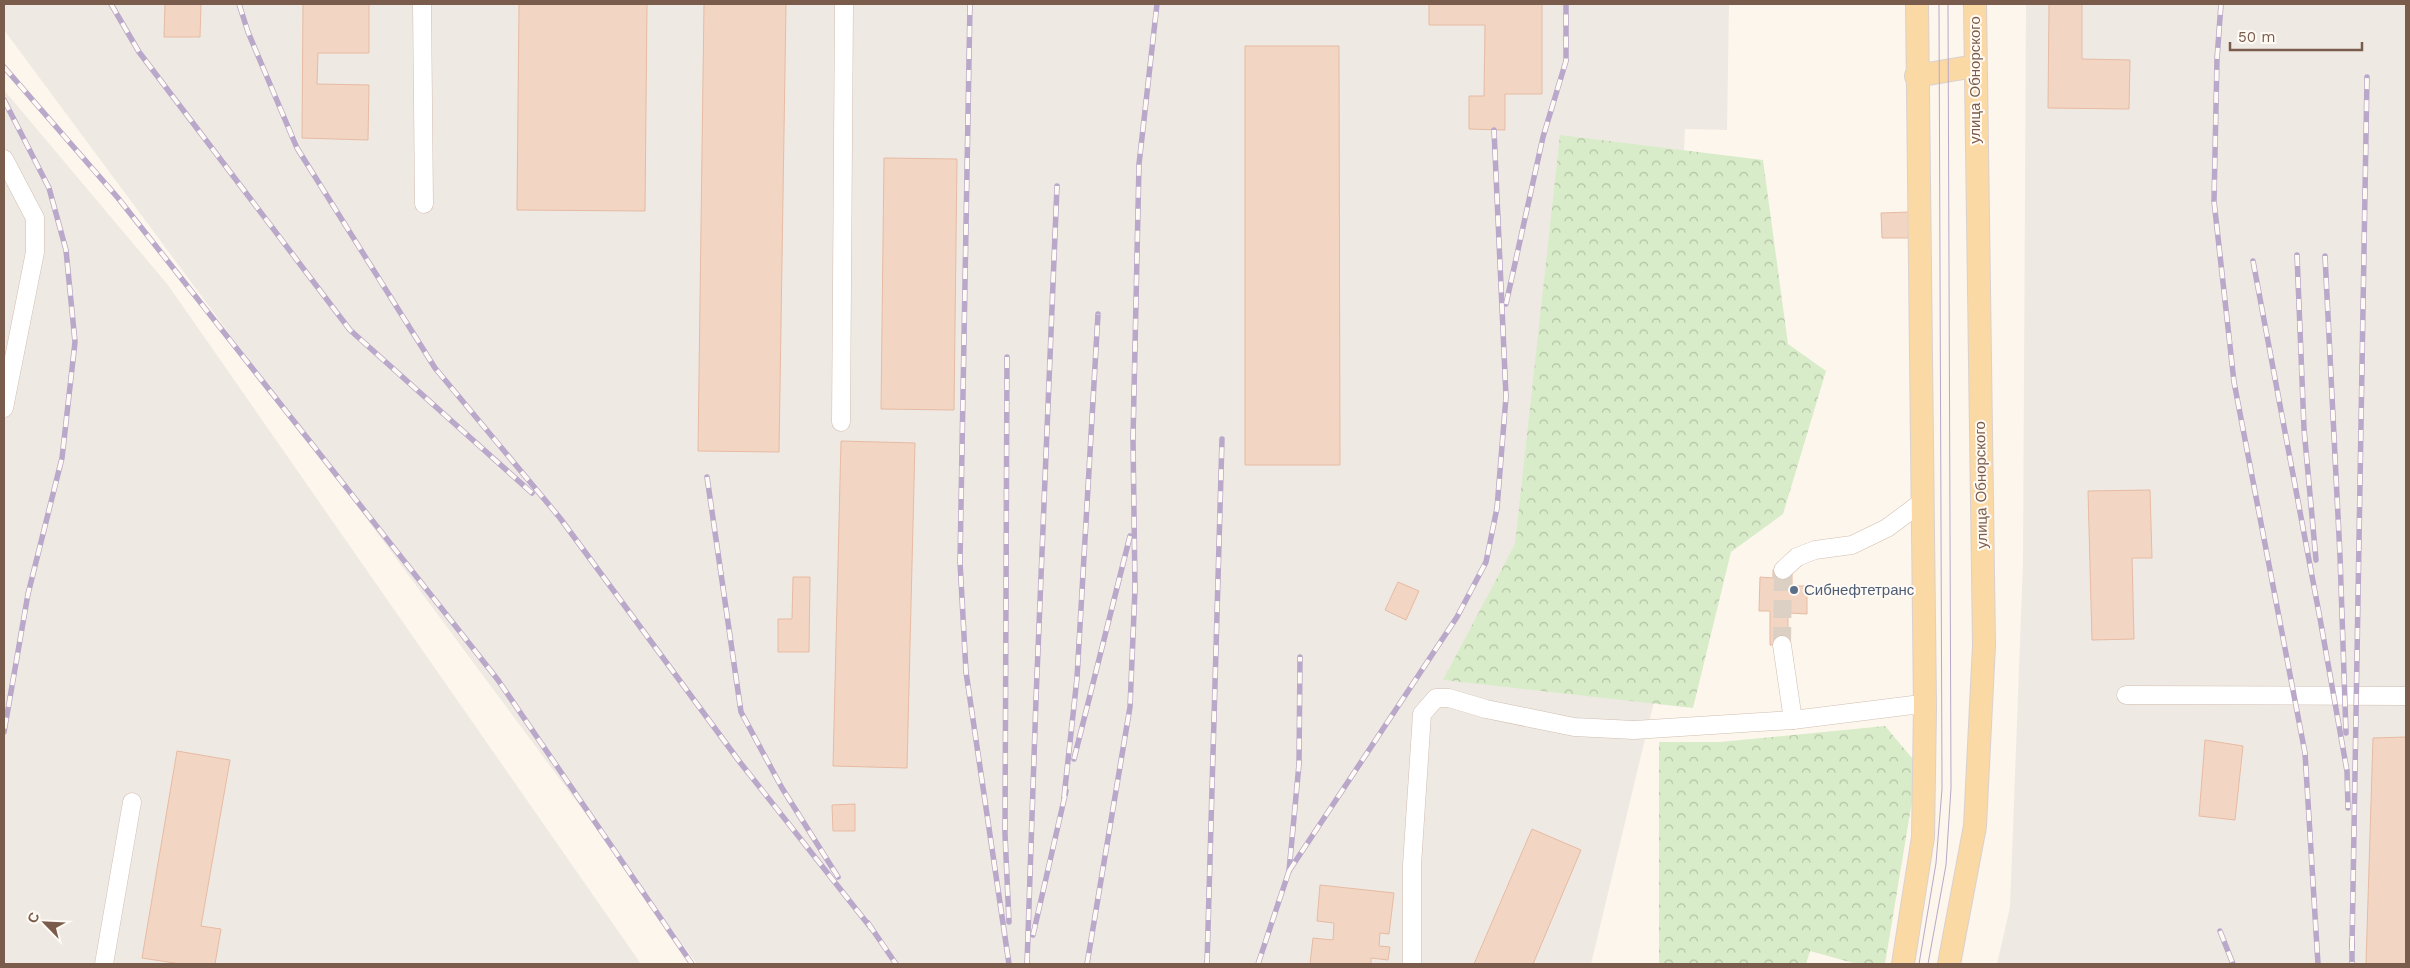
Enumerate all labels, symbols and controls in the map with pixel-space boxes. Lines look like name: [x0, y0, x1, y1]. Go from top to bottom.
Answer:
street label: улица Обнорского: [1966, 16, 1984, 144]
scale bar: [2230, 20, 2362, 52]
text: 50 m: [2238, 28, 2275, 46]
street label: улица Обнорского: [1971, 421, 1991, 549]
place label: Сибнефтетранс: [1804, 581, 1915, 599]
marker: Сибнефтетранс: [1788, 584, 1800, 596]
north arrow: [20, 898, 70, 948]
text: С: [24, 910, 42, 926]

